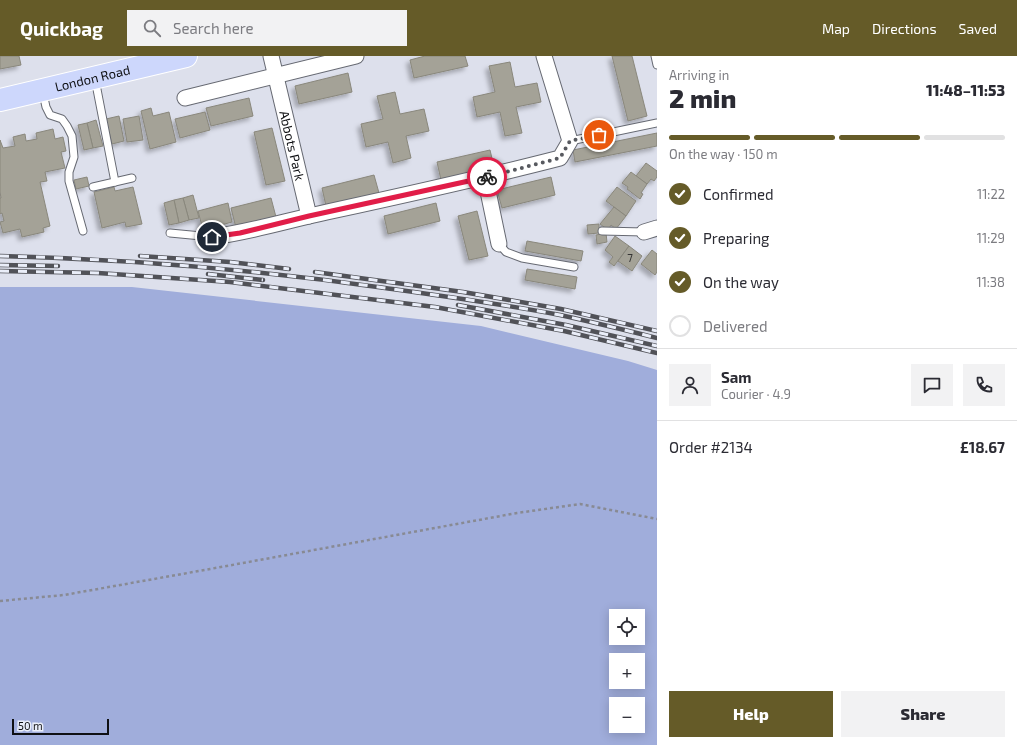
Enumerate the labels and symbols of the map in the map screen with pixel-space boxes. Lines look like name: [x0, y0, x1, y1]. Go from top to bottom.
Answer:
street label: London Road: [53, 61, 132, 95]
street label: Abbots Park: [276, 109, 308, 182]
pin: [582, 118, 616, 152]
courier: [467, 157, 507, 197]
pin: [195, 220, 229, 254]
house number: 7: [627, 251, 633, 264]
scale bar: [12, 717, 109, 736]

